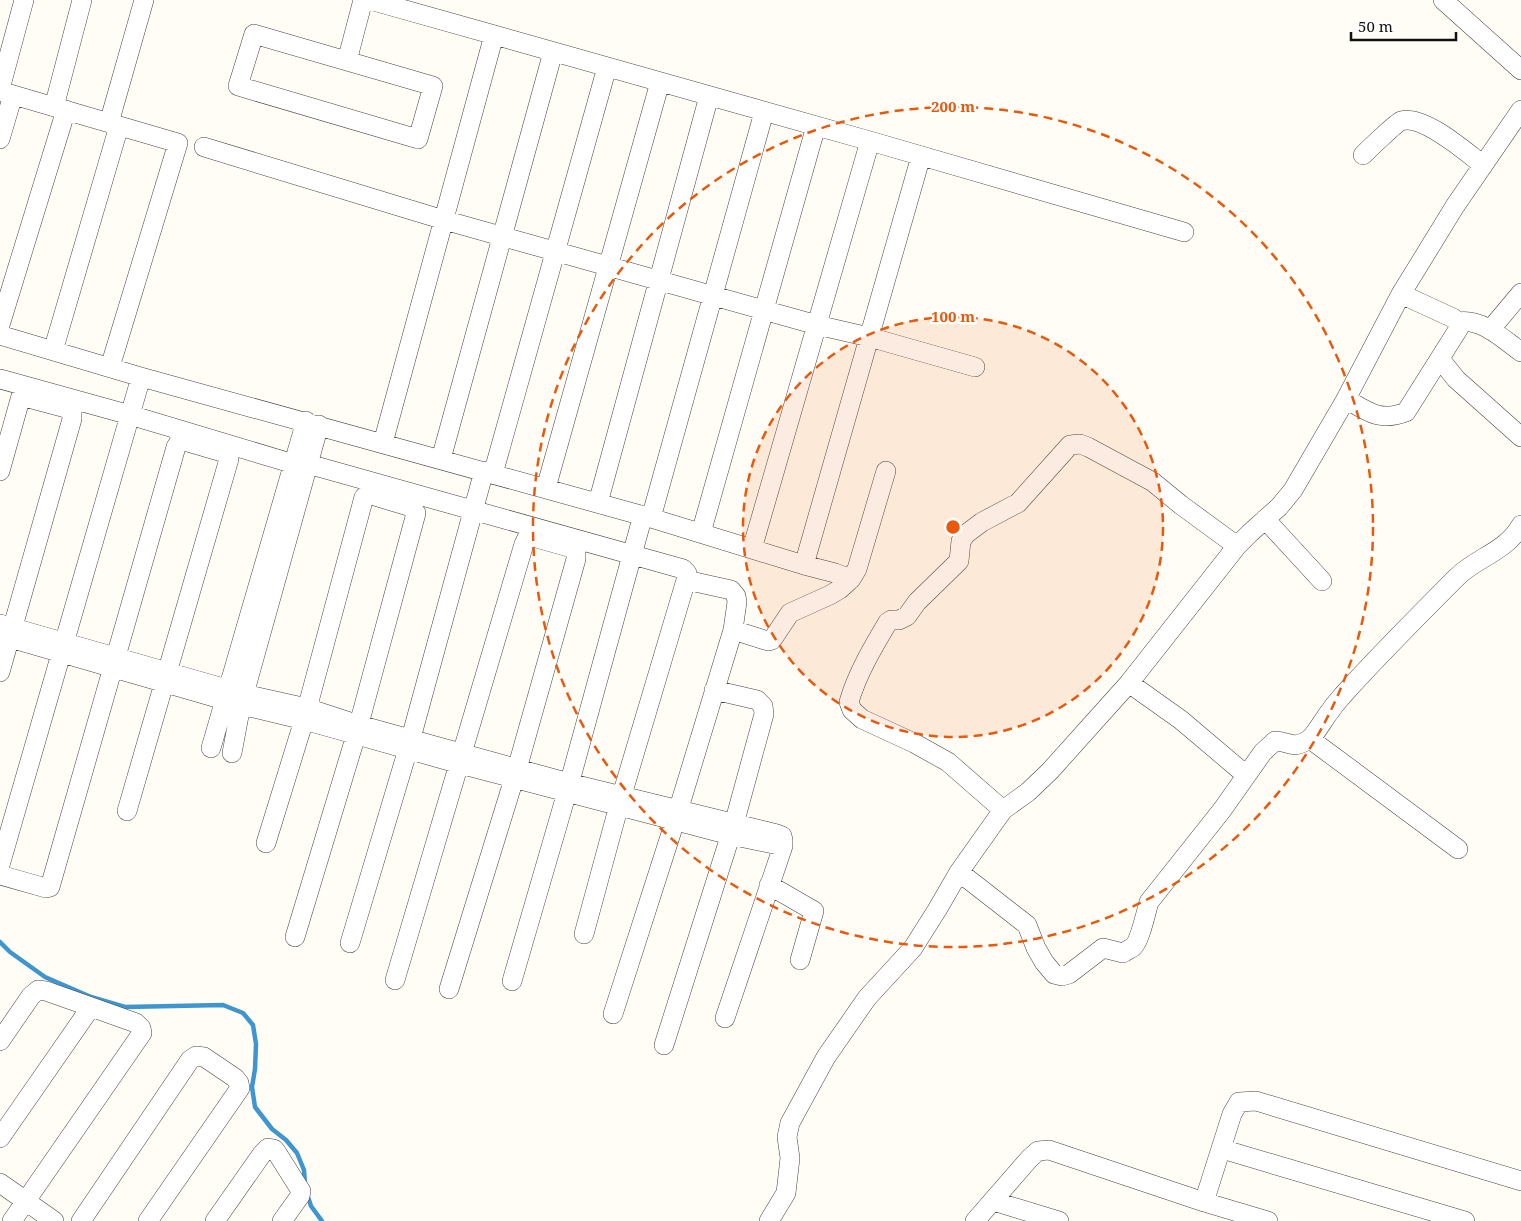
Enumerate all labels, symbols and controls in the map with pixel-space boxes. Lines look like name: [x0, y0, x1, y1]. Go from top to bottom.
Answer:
scale bar: [1351, 10, 1456, 42]
text: 50 m: [1358, 16, 1393, 36]
text: 200 m: [931, 96, 975, 116]
text: 100 m: [931, 306, 975, 326]
centre of rings: [944, 518, 962, 536]

